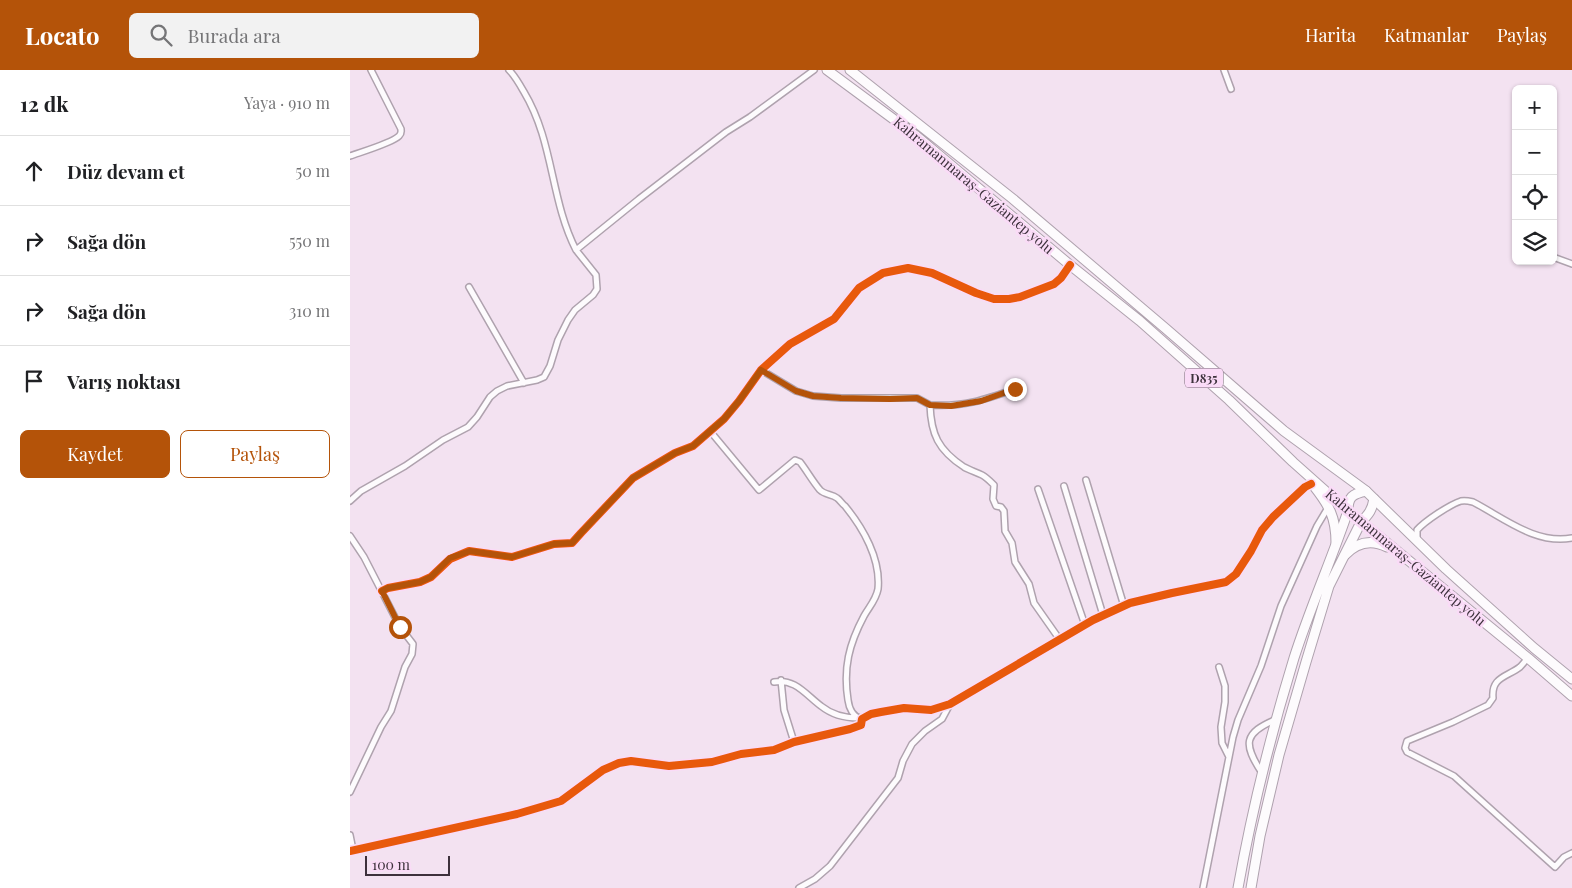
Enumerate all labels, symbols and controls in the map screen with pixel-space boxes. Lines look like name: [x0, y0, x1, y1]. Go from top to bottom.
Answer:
search box: [129, 13, 479, 58]
text: Locato: [25, 19, 99, 51]
icon: search: [147, 21, 175, 49]
text: Burada ara: [187, 22, 281, 48]
text: Harita: [1305, 23, 1356, 47]
text: Katmanlar: [1384, 23, 1469, 47]
text: Paylaş: [1497, 23, 1547, 47]
map controls: [1512, 85, 1557, 265]
button: +: [1512, 85, 1557, 130]
text: 12 dk: [20, 89, 69, 117]
text: Yaya · 910 m: [244, 92, 330, 113]
street label: Kahramanmaraş-Gaziantep yolu: [890, 112, 1058, 258]
button: −: [1512, 130, 1557, 175]
icon: ahead: [20, 157, 48, 185]
text: Düz devam et: [67, 158, 185, 184]
text: 50 m: [296, 160, 330, 181]
button: locate: [1512, 175, 1557, 220]
button: layers: [1512, 220, 1557, 265]
icon: right: [20, 227, 48, 255]
text: Sağa dön: [67, 228, 146, 254]
text: 550 m: [289, 230, 330, 251]
icon: right: [20, 297, 48, 325]
text: Sağa dön: [67, 298, 146, 324]
text: 310 m: [289, 300, 330, 321]
icon: arrive: [20, 367, 48, 395]
text: Varış noktası: [67, 368, 181, 394]
road number: D835: [1185, 368, 1223, 388]
route end: [1004, 378, 1027, 401]
button: Kaydet: [20, 430, 170, 478]
button: Paylaş: [180, 430, 330, 478]
street label: Kahramanmaraş-Gaziantep yolu: [1322, 484, 1490, 630]
route start: [389, 616, 412, 639]
scale bar: [365, 853, 450, 876]
text: 100 m: [372, 855, 410, 874]

